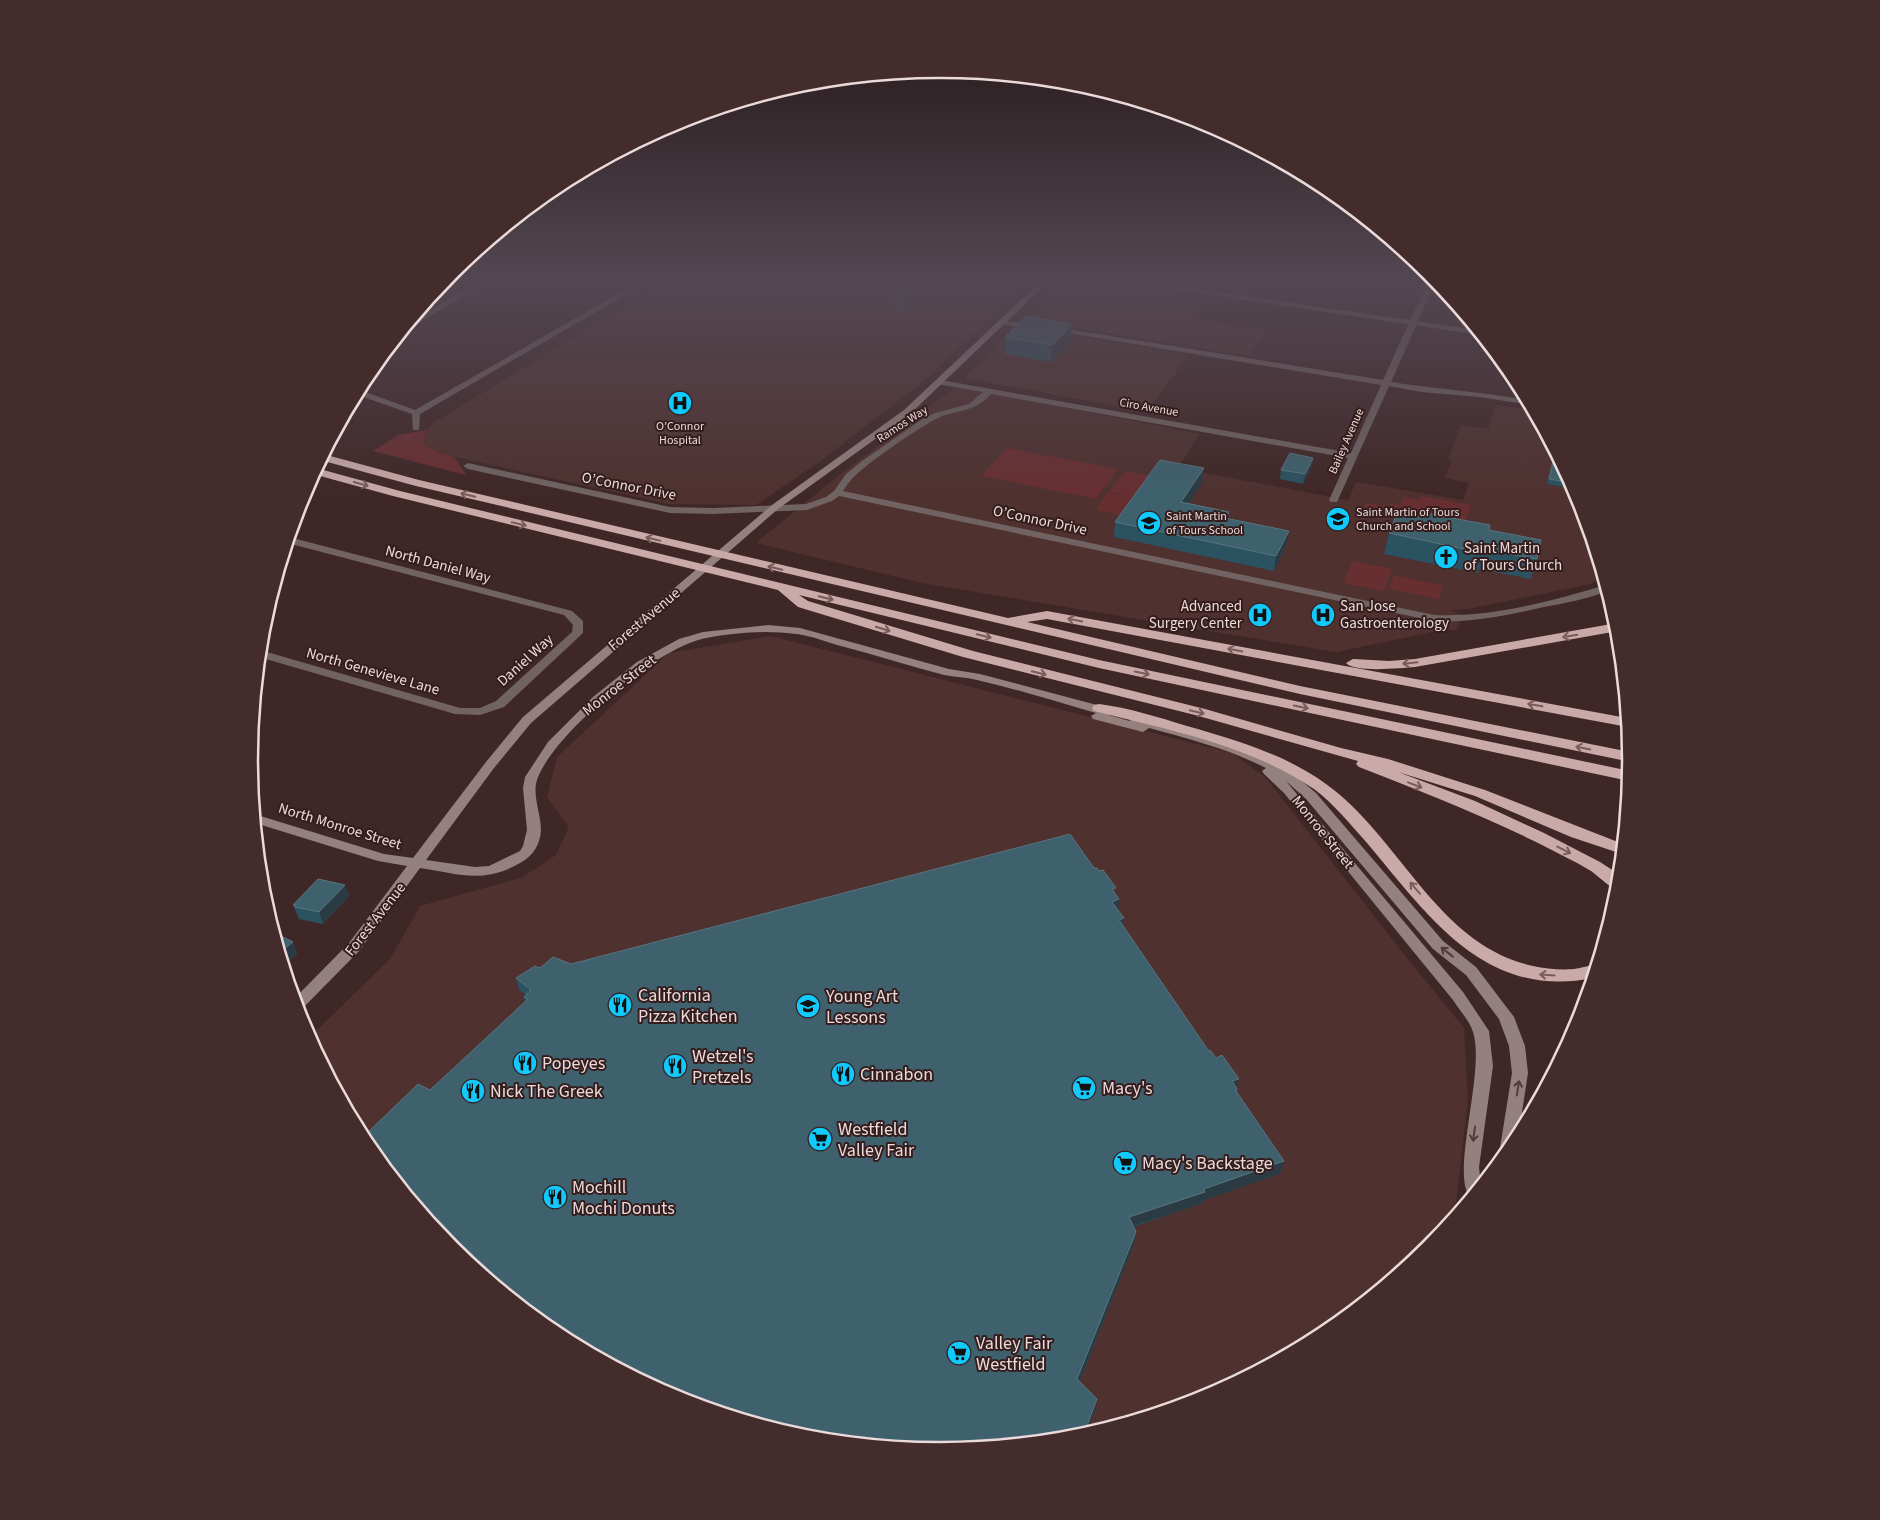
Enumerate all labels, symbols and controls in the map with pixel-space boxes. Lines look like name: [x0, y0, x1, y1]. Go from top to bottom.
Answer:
hospital icon: O’Connor Hospital: [667, 390, 693, 416]
street label: Ciro Avenue: [1118, 394, 1180, 421]
street label: Ramos Way: [873, 401, 931, 447]
street label: Bailey Avenue: [1324, 406, 1368, 477]
place label: O’Connor Hospital: [656, 418, 705, 449]
street label: O’Connor Drive: [580, 467, 678, 506]
one-way arrow: [353, 480, 369, 490]
one-way arrow: [460, 490, 476, 499]
street label: O’Connor Drive: [991, 500, 1089, 541]
place label: Saint Martin of Tours Church and School: [1356, 504, 1460, 535]
school or university icon: Saint Martin of Tours Church and School: [1325, 506, 1351, 532]
place label: Saint Martin of Tours School: [1166, 508, 1243, 539]
school or university icon: Saint Martin of Tours School: [1136, 510, 1162, 536]
one-way arrow: [510, 520, 526, 529]
one-way arrow: [645, 534, 661, 543]
place label: Saint Martin of Tours Church: [1464, 538, 1562, 576]
street label: North Daniel Way: [383, 540, 493, 589]
church icon: Saint Martin of Tours Church: [1433, 544, 1459, 570]
one-way arrow: [768, 563, 784, 572]
street label: Forest Avenue: [604, 583, 685, 656]
one-way arrow: [818, 594, 834, 603]
place label: Advanced Surgery Center: [1149, 596, 1243, 634]
place label: San Jose Gastroenterology: [1340, 596, 1449, 634]
hospital icon: Advanced Surgery Center: [1247, 602, 1273, 628]
hospital icon: San Jose Gastroenterology: [1310, 602, 1336, 628]
one-way arrow: [1068, 615, 1084, 624]
one-way arrow: [874, 624, 890, 634]
street label: Daniel Way: [493, 629, 558, 691]
one-way arrow: [1563, 631, 1579, 641]
one-way arrow: [975, 632, 991, 641]
street label: North Genevieve Lane: [304, 642, 442, 701]
one-way arrow: [1227, 645, 1243, 654]
street label: Monroe Street: [578, 650, 661, 721]
one-way arrow: [1402, 658, 1418, 668]
one-way arrow: [1030, 669, 1046, 678]
one-way arrow: [1134, 669, 1150, 678]
one-way arrow: [1527, 700, 1543, 710]
one-way arrow: [1293, 703, 1309, 712]
one-way arrow: [1188, 707, 1204, 717]
one-way arrow: [1576, 742, 1592, 752]
one-way arrow: [1407, 781, 1422, 790]
street label: Monroe Street: [1287, 791, 1359, 873]
street label: North Monroe Street: [276, 798, 404, 855]
one-way arrow: [1556, 846, 1571, 855]
street label: Forest Avenue: [340, 878, 411, 960]
one-way arrow: [1409, 882, 1420, 895]
one-way arrow: [1441, 946, 1454, 957]
one-way arrow: [1539, 970, 1555, 979]
place label: California Pizza Kitchen: [638, 983, 738, 1029]
place label: Young Art Lessons: [825, 984, 898, 1030]
restaurant icon: California Pizza Kitchen: [607, 992, 633, 1018]
school or university icon: Young Art Lessons: [795, 993, 821, 1019]
place label: Wetzel's Pretzels: [692, 1044, 754, 1090]
restaurant icon: Popeyes: [512, 1050, 538, 1076]
place label: Popeyes: [542, 1051, 605, 1076]
restaurant icon: Wetzel's Pretzels: [662, 1053, 688, 1079]
restaurant icon: Cinnabon: [830, 1061, 856, 1087]
place label: Cinnabon: [860, 1062, 933, 1087]
supermarket icon: Macy's: [1071, 1075, 1097, 1101]
place label: Macy's: [1102, 1076, 1153, 1101]
restaurant icon: Nick The Greek: [460, 1078, 486, 1104]
place label: Nick The Greek: [490, 1079, 603, 1104]
one-way arrow: [1513, 1081, 1523, 1097]
place label: Westfield Valley Fair: [838, 1117, 915, 1163]
supermarket icon: Westfield Valley Fair: [807, 1126, 833, 1152]
one-way arrow: [1469, 1126, 1479, 1142]
supermarket icon: Macy's Backstage: [1112, 1150, 1138, 1176]
place label: Macy's Backstage: [1142, 1151, 1273, 1176]
place label: Mochill Mochi Donuts: [572, 1175, 675, 1221]
restaurant icon: Mochill Mochi Donuts: [542, 1184, 568, 1210]
place label: Valley Fair Westfield: [976, 1331, 1053, 1377]
supermarket icon: Valley Fair Westfield: [946, 1340, 972, 1366]

